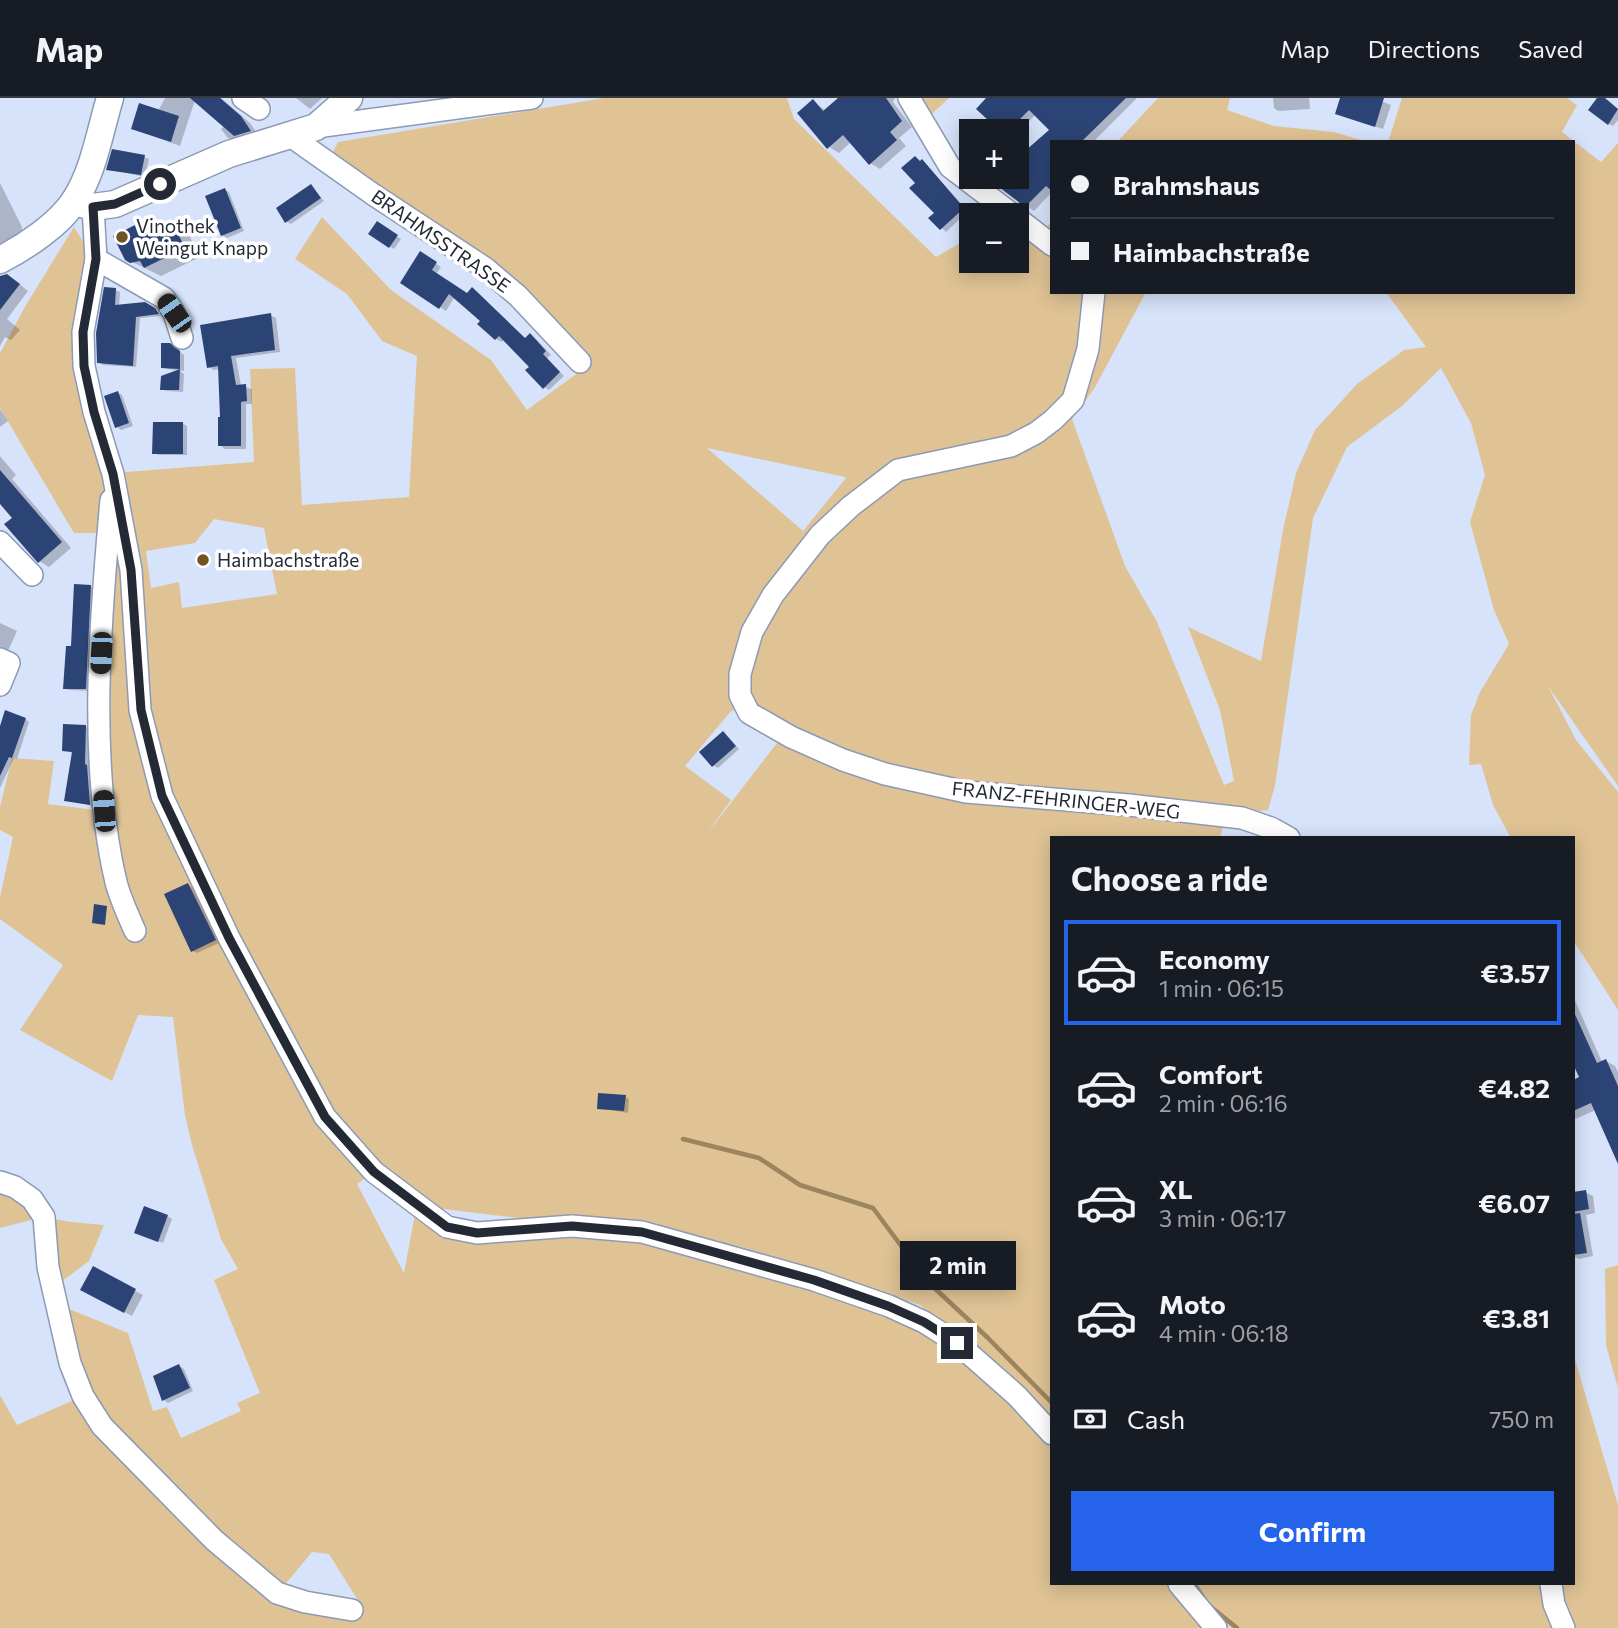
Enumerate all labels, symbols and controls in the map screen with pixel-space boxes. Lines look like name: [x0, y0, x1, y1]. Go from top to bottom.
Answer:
text: Map: [35, 28, 103, 69]
text: Map: [1280, 34, 1330, 63]
text: Directions: [1368, 34, 1480, 63]
text: Saved: [1518, 34, 1583, 63]
map controls: [959, 119, 1029, 273]
button: +: [959, 119, 1029, 189]
route start: [144, 168, 176, 200]
text: Brahmshaus: [1113, 169, 1260, 200]
street label: BRAHMSSTRASSE: [367, 184, 515, 297]
button: −: [959, 203, 1029, 273]
place label: Vinothek Weingut Knapp: [136, 214, 268, 259]
marker: Vinothek Weingut Knapp: [114, 229, 130, 245]
text: Haimbachstraße: [1113, 236, 1310, 267]
car: [154, 290, 195, 336]
place label: Haimbachstraße: [217, 548, 359, 571]
marker: Haimbachstraße: [195, 552, 211, 568]
car: [90, 631, 113, 675]
street label: FRANZ-FEHRINGER-WEG: [951, 776, 1181, 823]
car: [93, 789, 116, 833]
text: Choose a ride: [1071, 858, 1268, 898]
icon: car: [1075, 941, 1138, 1004]
text: Economy: [1159, 943, 1270, 974]
text: €3.57: [1481, 957, 1550, 988]
text: 1 min · 06:15: [1159, 974, 1284, 1002]
icon: car: [1075, 1056, 1138, 1119]
text: Comfort: [1159, 1058, 1262, 1089]
text: €4.82: [1479, 1072, 1550, 1103]
text: 2 min · 06:16: [1159, 1089, 1288, 1117]
icon: car: [1075, 1171, 1138, 1234]
text: XL: [1159, 1173, 1193, 1204]
text: €6.07: [1478, 1187, 1550, 1218]
text: 3 min · 06:17: [1159, 1204, 1286, 1232]
callout: 2 min: [899, 1242, 1015, 1290]
text: 2 min: [929, 1251, 987, 1279]
icon: car: [1075, 1286, 1138, 1349]
text: Moto: [1159, 1288, 1226, 1319]
text: €3.81: [1483, 1302, 1550, 1333]
text: 4 min · 06:18: [1159, 1319, 1289, 1347]
route end: [941, 1327, 973, 1359]
icon: cash: [1071, 1400, 1109, 1438]
text: Cash: [1127, 1403, 1185, 1434]
text: 750 m: [1489, 1405, 1554, 1433]
button: Confirm: [1071, 1491, 1554, 1571]

